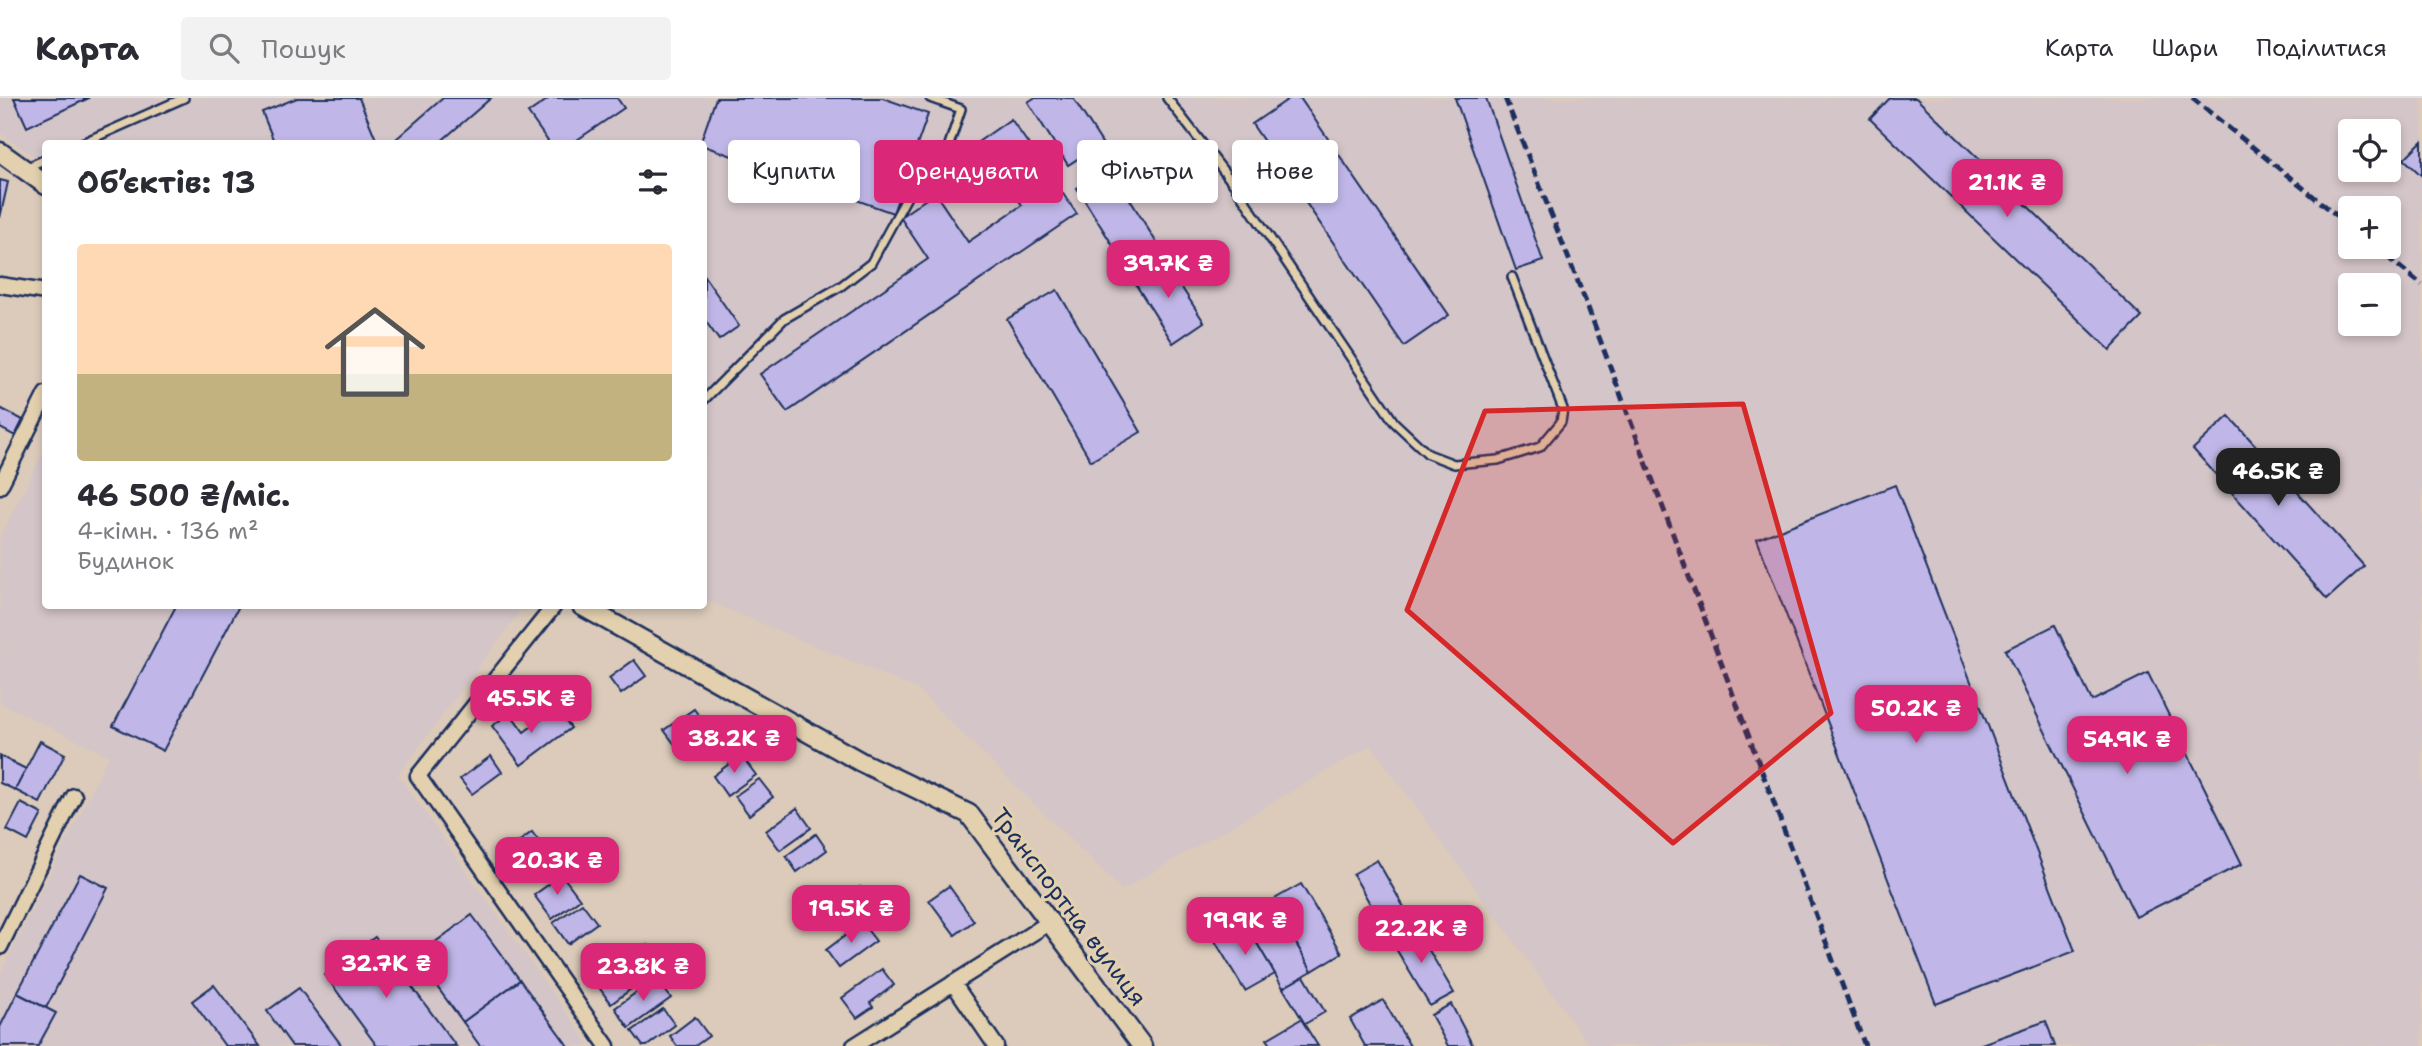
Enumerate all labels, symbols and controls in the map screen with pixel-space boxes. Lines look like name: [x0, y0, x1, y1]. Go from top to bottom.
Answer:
search box: [181, 17, 671, 80]
text: Карта: [35, 26, 139, 71]
icon: search: [205, 29, 243, 67]
text: Пошук: [261, 31, 346, 66]
text: Карта: [2045, 32, 2113, 64]
text: Шари: [2151, 32, 2218, 64]
text: Поділитися: [2256, 32, 2387, 64]
map controls: [2338, 119, 2401, 336]
button: locate: [2338, 119, 2401, 182]
chip: Купити: [728, 140, 860, 203]
chip: Орендувати: [874, 140, 1063, 203]
chip: Фільтри: [1077, 140, 1218, 203]
chip: Нове: [1232, 140, 1338, 203]
pin: 21.1K ₴: [1942, 159, 2072, 219]
text: Об’єктів: 13: [77, 162, 256, 203]
icon: filters: [634, 163, 672, 201]
text: 21.1K ₴: [1968, 167, 2046, 197]
button: +: [2338, 196, 2401, 259]
pin: 39.7K ₴: [1103, 240, 1233, 300]
text: 39.7K ₴: [1123, 248, 1213, 278]
button: −: [2338, 273, 2401, 336]
icon: home: [312, 289, 438, 415]
pin: 46.5K ₴: [2213, 448, 2343, 508]
text: 46.5K ₴: [2232, 456, 2324, 486]
text: 46 500 ₴/міс.: [77, 475, 290, 516]
text: 4-кімн. · 136 m²: [77, 516, 258, 546]
text: Будинок: [77, 546, 174, 576]
pin: 45.5K ₴: [466, 676, 596, 735]
text: 45.5K ₴: [486, 683, 576, 713]
pin: 50.2K ₴: [1851, 686, 1981, 745]
text: 50.2K ₴: [1871, 693, 1961, 723]
pin: 38.2K ₴: [669, 716, 799, 775]
pin: 54.9K ₴: [2062, 716, 2192, 776]
text: 38.2K ₴: [687, 723, 781, 753]
text: 54.9K ₴: [2083, 724, 2171, 754]
street label: Транспортна вулиця: [984, 801, 1154, 1013]
pin: 20.3K ₴: [492, 838, 622, 897]
text: 20.3K ₴: [511, 845, 603, 875]
pin: 19.5K ₴: [786, 886, 916, 945]
text: 19.5K ₴: [808, 893, 894, 923]
pin: 19.9K ₴: [1180, 898, 1310, 957]
text: 19.9K ₴: [1203, 905, 1287, 935]
pin: 22.2K ₴: [1356, 906, 1486, 965]
text: 22.2K ₴: [1374, 913, 1468, 943]
pin: 32.7K ₴: [321, 940, 451, 1000]
pin: 23.8K ₴: [578, 944, 708, 1003]
text: 32.7K ₴: [341, 948, 431, 978]
text: 23.8K ₴: [597, 951, 689, 981]

